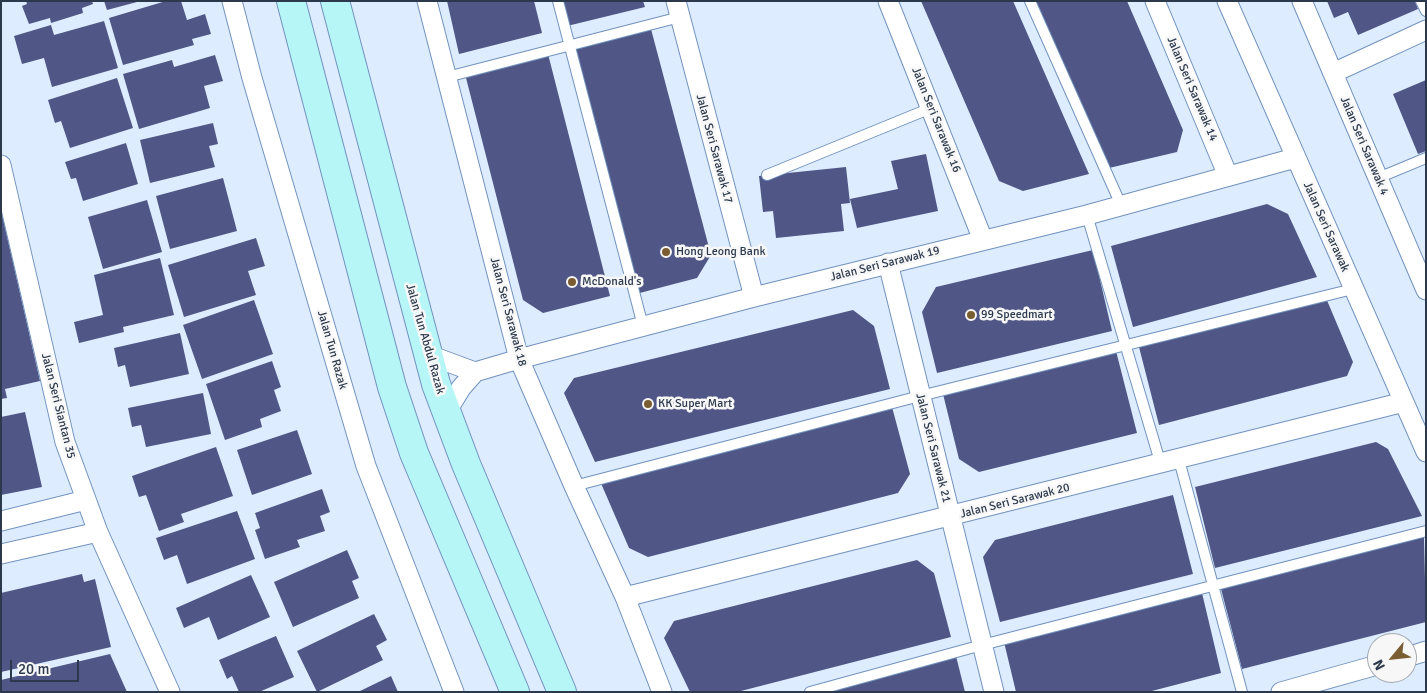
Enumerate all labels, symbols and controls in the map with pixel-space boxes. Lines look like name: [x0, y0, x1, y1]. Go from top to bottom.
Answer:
street label: Jalan Seri Sarawak 14: [1163, 34, 1221, 144]
street label: Jalan Seri Sarawak 16: [908, 65, 964, 175]
street label: Jalan Seri Sarawak 17: [692, 93, 736, 205]
street label: Jalan Seri Sarawak 4: [1337, 94, 1391, 198]
street label: Jalan Seri Sarawak: [1300, 180, 1352, 274]
street label: Jalan Seri Sarawak 19: [829, 243, 941, 285]
place label: Hong Leong Bank: [676, 245, 765, 259]
marker: Hong Leong Bank: [660, 246, 672, 258]
street label: Jalan Seri Sarawak 18: [486, 256, 530, 368]
place label: McDonald's: [582, 275, 642, 289]
marker: McDonald's: [566, 276, 578, 288]
street label: Jalan Tun Abdul Razak: [402, 282, 448, 396]
place label: 99 Speedmart: [981, 308, 1053, 322]
street label: Jalan Tun Razak: [314, 309, 350, 391]
marker: 99 Speedmart: [965, 309, 977, 321]
street label: Jalan Seri Siantan 35: [38, 352, 78, 460]
street label: Jalan Seri Sarawak 21: [912, 392, 954, 504]
place label: KK Super Mart: [658, 397, 732, 411]
marker: KK Super Mart: [642, 398, 654, 410]
street label: Jalan Seri Sarawak 20: [959, 480, 1071, 522]
north arrow: [1367, 633, 1417, 683]
scale bar: [12, 650, 81, 682]
text: N: [1369, 657, 1389, 673]
text: 20 m: [18, 660, 49, 678]

